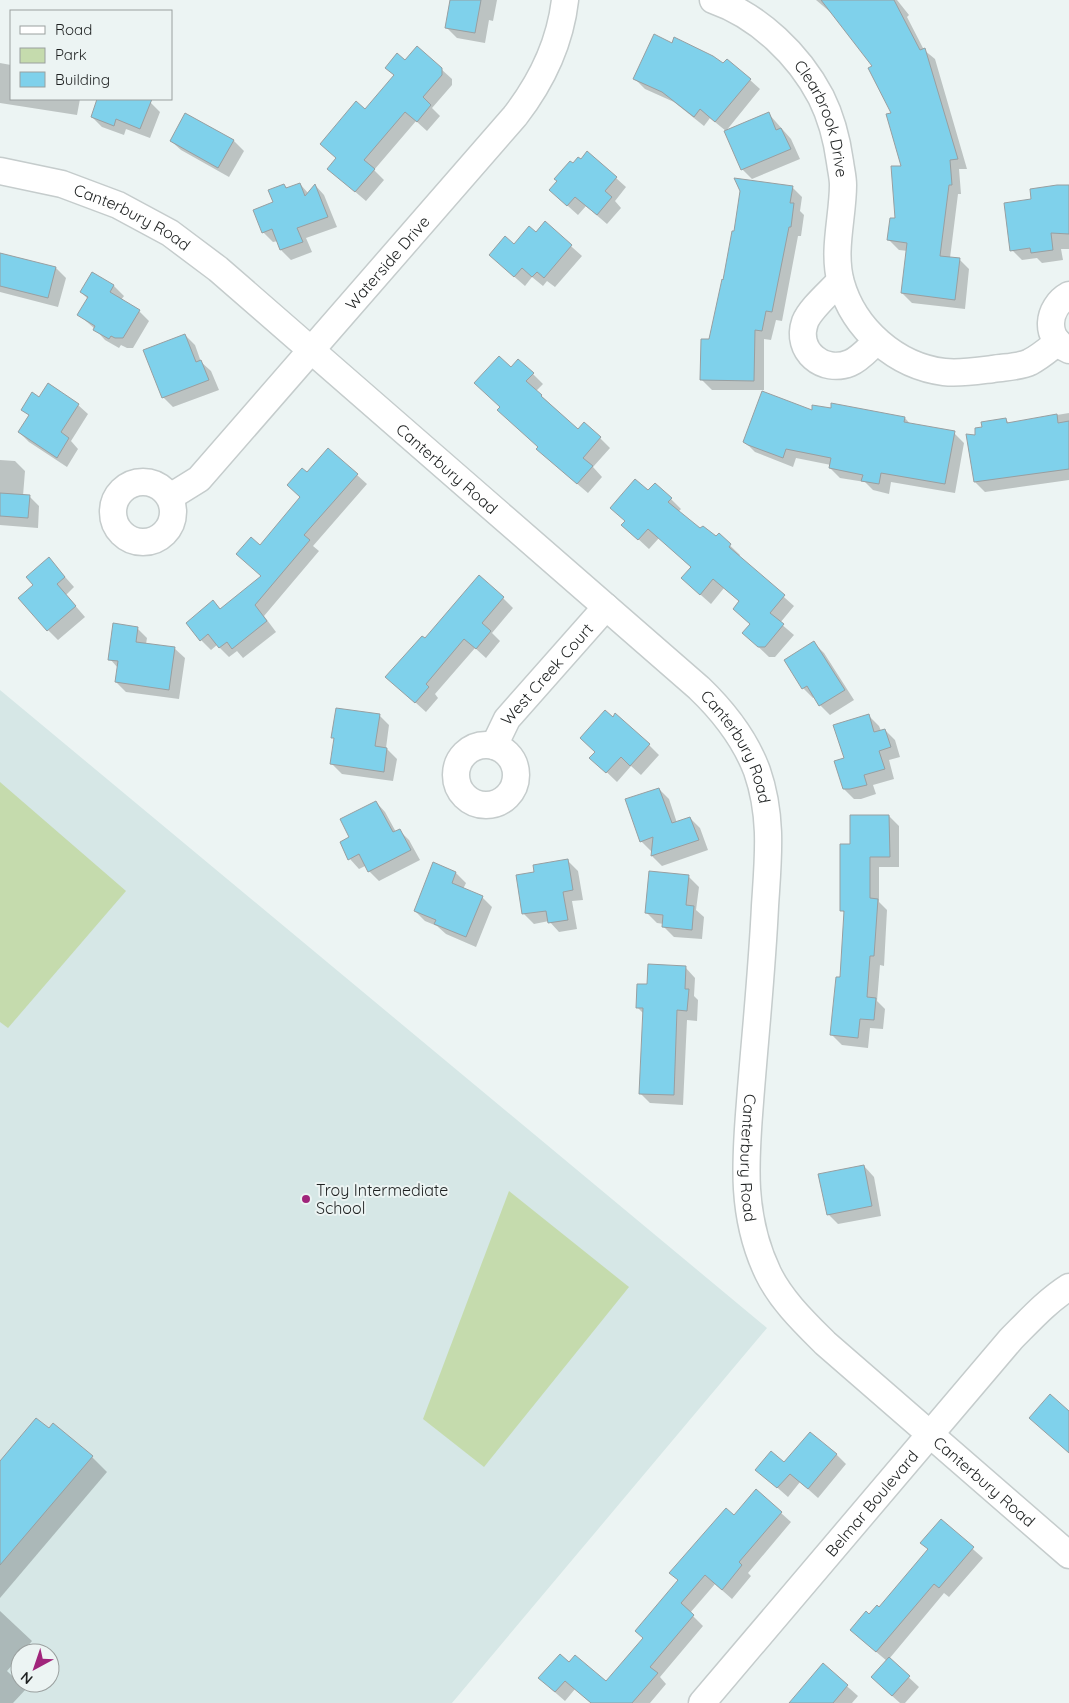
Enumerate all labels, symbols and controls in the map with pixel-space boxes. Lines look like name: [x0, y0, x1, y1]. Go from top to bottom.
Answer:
legend: [10, 10, 172, 100]
text: Road: [55, 20, 92, 39]
text: Park: [55, 45, 87, 64]
street label: Clearbrook Drive: [790, 56, 852, 179]
text: Building: [55, 70, 110, 89]
street label: Canterbury Road: [71, 179, 194, 255]
street label: Waterside Drive: [341, 211, 434, 314]
street label: Canterbury Road: [392, 419, 502, 518]
street label: West Creek Court: [496, 619, 597, 729]
street label: Canterbury Road: [697, 686, 775, 805]
street label: Canterbury Road: [736, 1093, 761, 1223]
place label: Troy Intermediate School: [316, 1180, 448, 1218]
marker: Troy Intermediate School: [300, 1193, 312, 1205]
street label: Canterbury Road: [929, 1432, 1039, 1531]
street label: Belmar Boulevard: [821, 1446, 922, 1561]
north arrow: [10, 1643, 60, 1693]
text: N: [17, 1668, 36, 1688]

